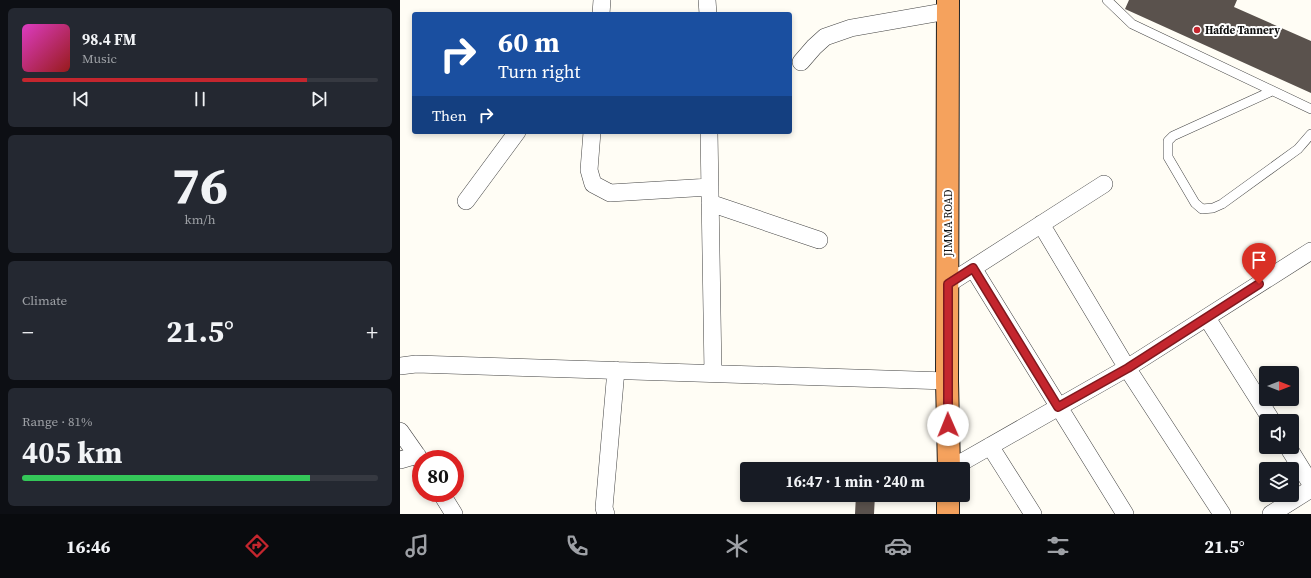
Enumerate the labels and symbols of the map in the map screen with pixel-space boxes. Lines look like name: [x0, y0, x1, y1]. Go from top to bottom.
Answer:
place label: Hafde Tannery: [1205, 23, 1280, 38]
marker: Hafde Tannery: [1192, 25, 1202, 35]
street label: JIMMA ROAD: [941, 189, 956, 258]
pin: [1242, 243, 1276, 284]
north arrow: [1259, 366, 1299, 406]
position arrow: [927, 404, 969, 446]
speed limit sign: 80: [412, 450, 464, 502]

